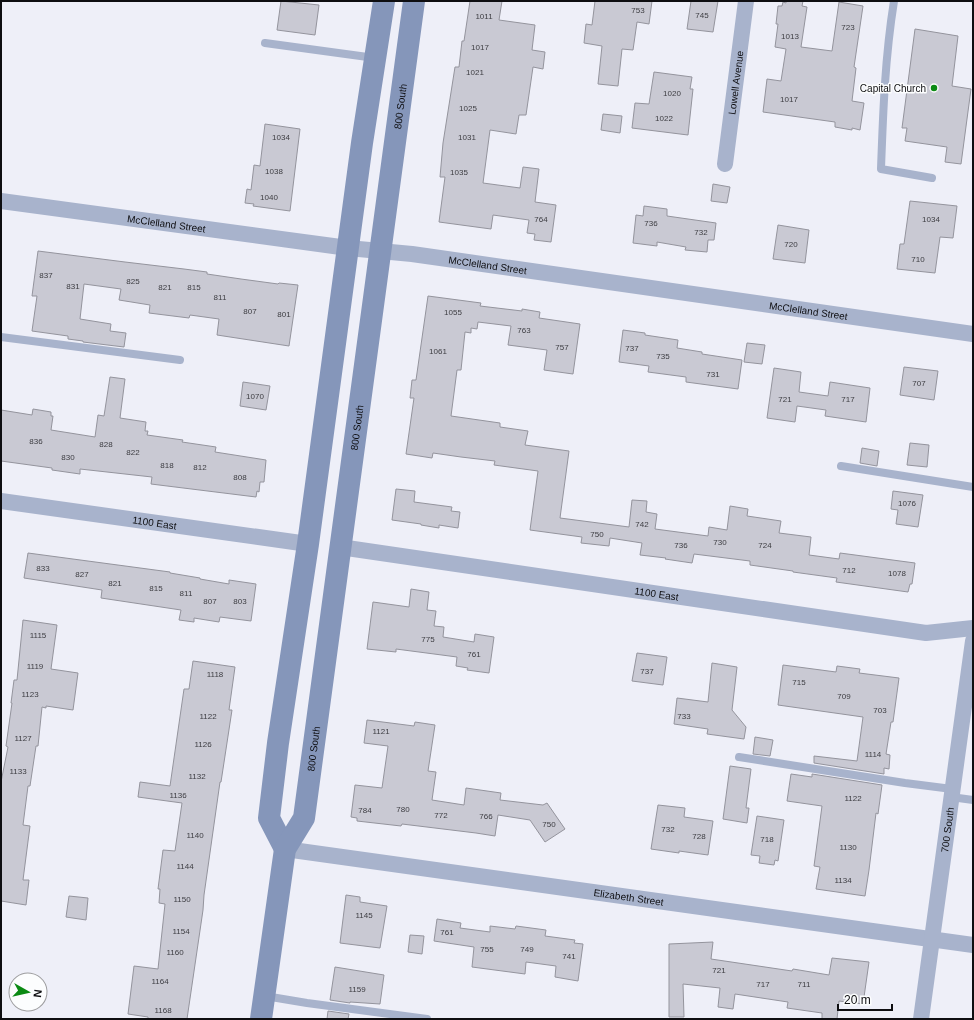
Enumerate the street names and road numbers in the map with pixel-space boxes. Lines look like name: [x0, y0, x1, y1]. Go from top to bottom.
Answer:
street label: Lowell Avenue: [726, 50, 746, 115]
street label: 800 South: [392, 83, 409, 130]
street label: McClelland Street: [127, 213, 207, 235]
street label: McClelland Street: [448, 254, 528, 276]
street label: McClelland Street: [769, 300, 849, 322]
street label: 800 South: [349, 404, 366, 451]
street label: 1100 East: [132, 514, 177, 532]
street label: 1100 East: [634, 585, 679, 603]
street label: 800 South: [305, 725, 322, 772]
street label: 700 South: [939, 807, 956, 853]
street label: Elizabeth Street: [593, 887, 665, 908]

